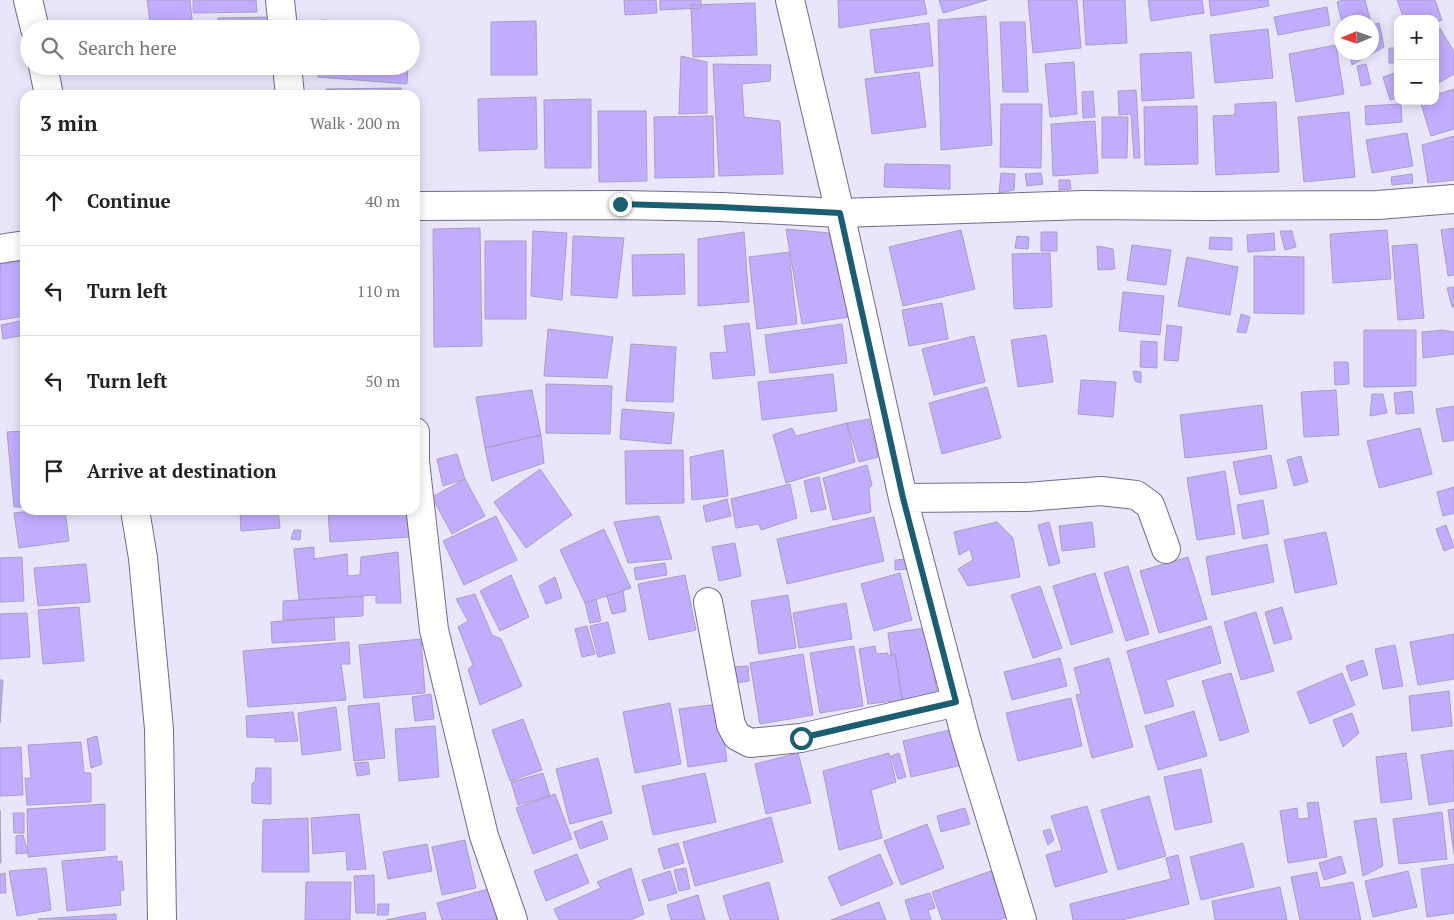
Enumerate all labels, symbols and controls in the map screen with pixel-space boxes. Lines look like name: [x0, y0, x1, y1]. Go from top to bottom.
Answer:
north arrow: [1334, 15, 1379, 60]
map controls: [1394, 15, 1439, 105]
button: +: [1394, 15, 1439, 60]
search box: [20, 20, 420, 75]
icon: search: [38, 34, 66, 62]
text: Search here: [78, 35, 177, 60]
button: −: [1394, 60, 1439, 105]
text: 3 min: [40, 109, 97, 137]
text: Walk · 200 m: [310, 112, 400, 134]
icon: ahead: [40, 187, 68, 215]
text: Continue: [87, 188, 171, 213]
text: 40 m: [365, 190, 400, 212]
route end: [609, 193, 632, 216]
icon: left: [40, 277, 68, 305]
text: Turn left: [87, 278, 168, 303]
text: 110 m: [357, 280, 400, 302]
icon: left: [40, 367, 68, 395]
text: Turn left: [87, 368, 168, 393]
text: 50 m: [365, 370, 400, 392]
icon: arrive: [40, 457, 68, 485]
text: Arrive at destination: [87, 458, 276, 483]
route start: [790, 727, 813, 750]

